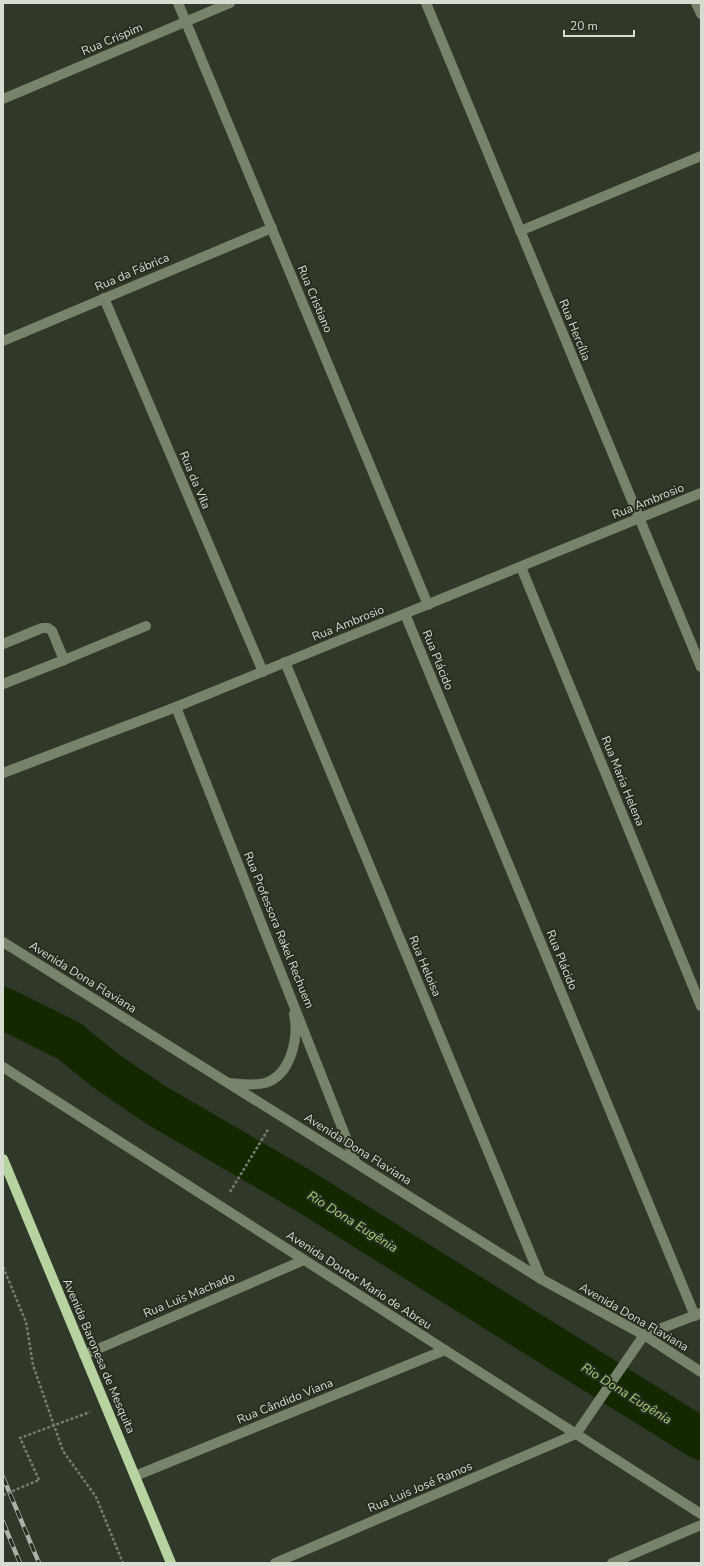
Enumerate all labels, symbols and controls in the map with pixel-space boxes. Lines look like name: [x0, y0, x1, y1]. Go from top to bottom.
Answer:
scale bar: [564, 12, 634, 38]
text: 20 m: [570, 18, 598, 34]
street label: Rua Crispim: [79, 19, 145, 59]
street label: Rua da Fábrica: [92, 249, 172, 295]
street label: Rua Cristiano: [294, 263, 337, 336]
street label: Rua Hercília: [555, 297, 595, 363]
street label: Rua da Vila: [176, 449, 214, 511]
street label: Rua Ambrosio: [610, 479, 687, 523]
street label: Rua Ambrosio: [310, 601, 387, 645]
street label: Rua Plácido: [419, 627, 457, 693]
street label: Rua Maria Helena: [598, 734, 648, 828]
street label: Rua Professora Rakel Rechuem: [240, 849, 318, 1011]
street label: Rua Plácido: [543, 927, 581, 993]
street label: Rua Heloisa: [405, 933, 445, 999]
street label: Avenida Dona Flaviana: [26, 937, 140, 1017]
street label: Avenida Dona Flaviana: [301, 1109, 415, 1189]
water label: Rio Dona Eugênia: [304, 1187, 401, 1257]
street label: Avenida Doutor Mario de Abreu: [283, 1227, 435, 1333]
street label: Rua Luis Machado: [141, 1268, 238, 1322]
street label: Avenida Baronesa de Mesquita: [59, 1276, 139, 1436]
street label: Avenida Dona Flaviana: [576, 1279, 692, 1355]
water label: Rio Dona Eugênia: [578, 1359, 675, 1429]
street label: Rua Cândido Viana: [235, 1374, 335, 1428]
street label: Rua Luis José Ramos: [365, 1458, 475, 1516]

